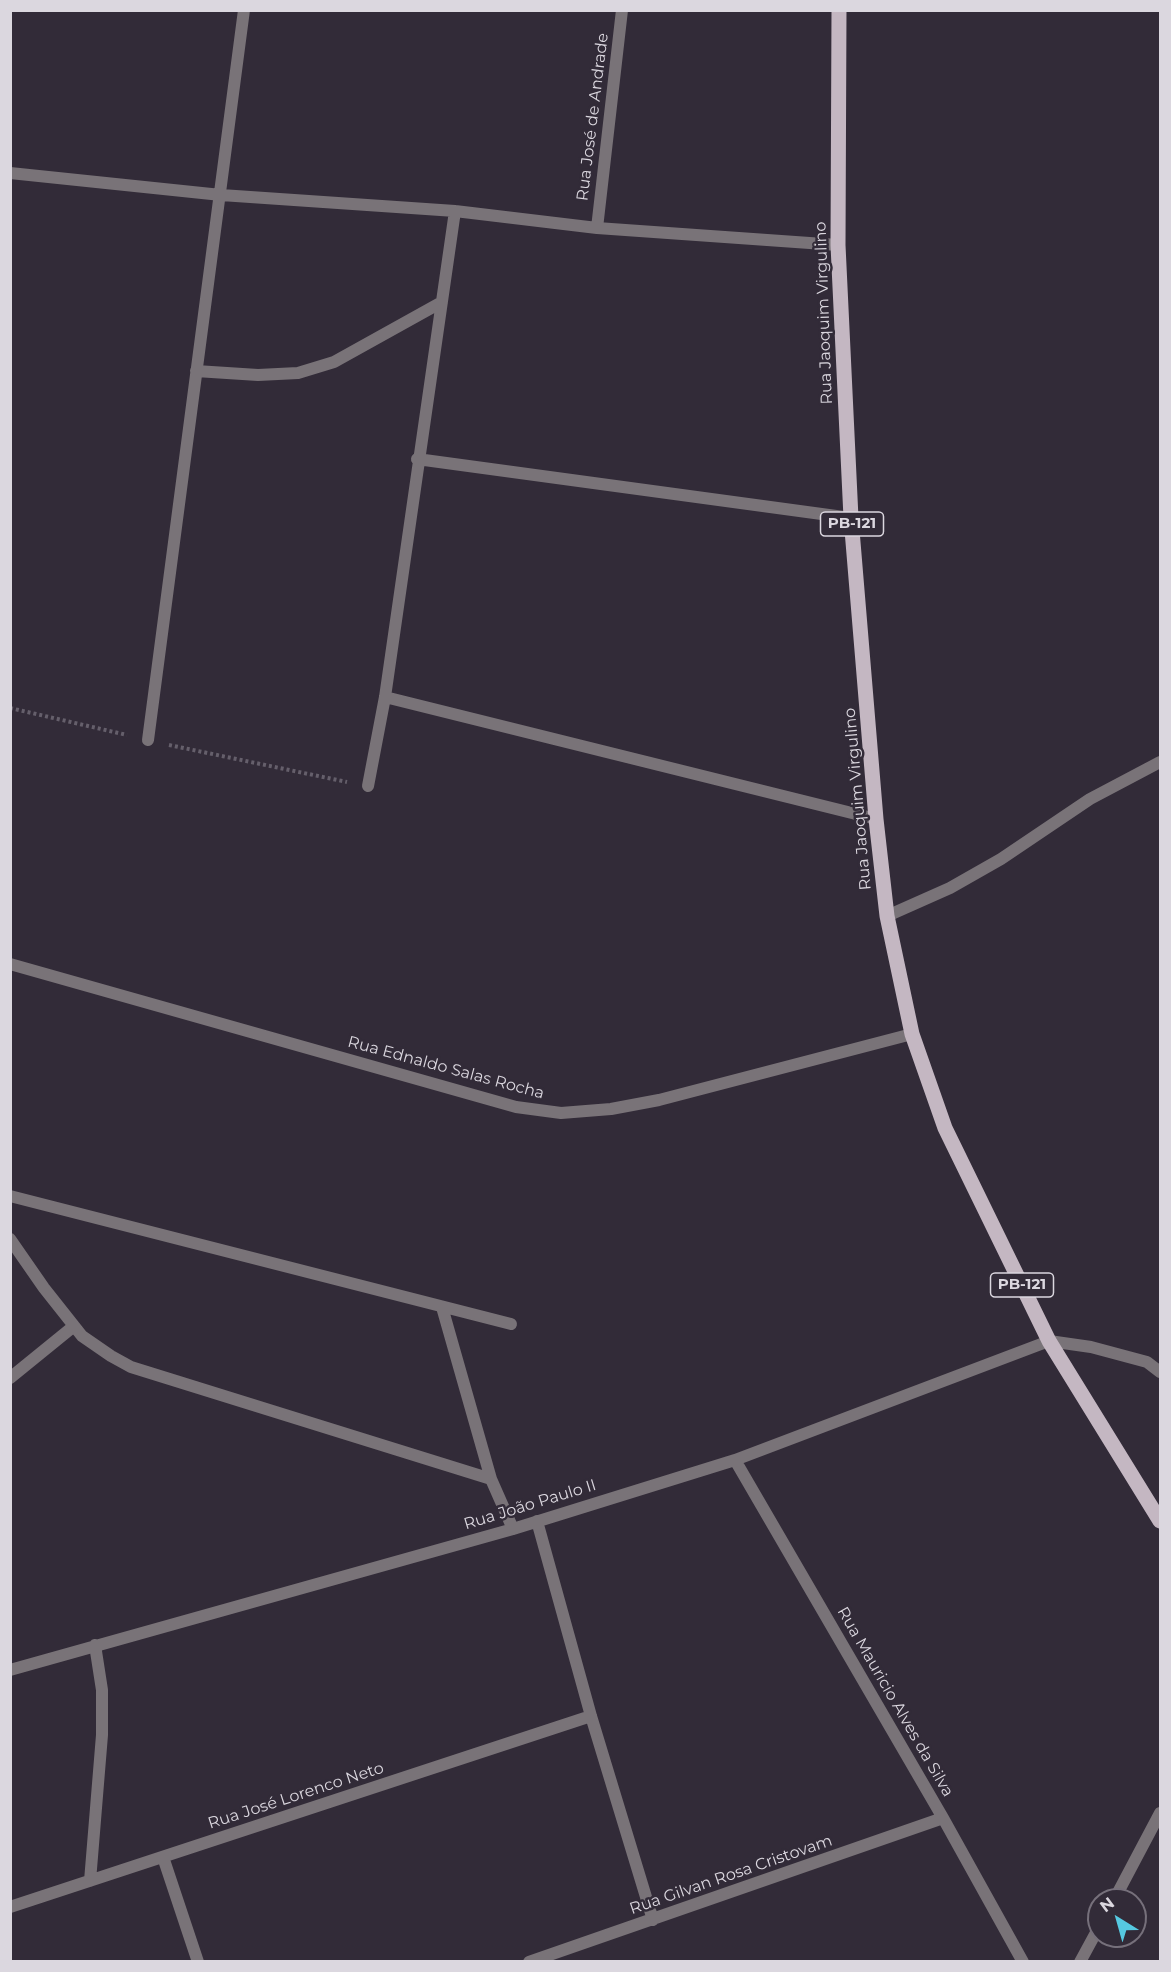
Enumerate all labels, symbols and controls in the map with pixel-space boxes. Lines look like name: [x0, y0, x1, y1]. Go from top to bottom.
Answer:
street label: Rua José de Andrade: [573, 32, 613, 202]
street label: Rua Jaoquim Virgulino: [811, 221, 837, 405]
road number: PB-121: [820, 512, 884, 536]
street label: Rua Jaoquim Virgulino: [840, 707, 876, 891]
street label: Rua Ednaldo Salas Rocha: [346, 1032, 546, 1104]
road number: PB-121: [990, 1273, 1054, 1297]
street label: Rua João Paulo II: [462, 1476, 598, 1534]
street label: Rua Mauricio Alves da Silva: [833, 1604, 957, 1800]
street label: Rua José Lorenco Neto: [206, 1758, 386, 1834]
street label: Rua Gilvan Rosa Cristovam: [627, 1831, 835, 1919]
north arrow: [1087, 1888, 1147, 1948]
text: N: [1096, 1893, 1118, 1916]

